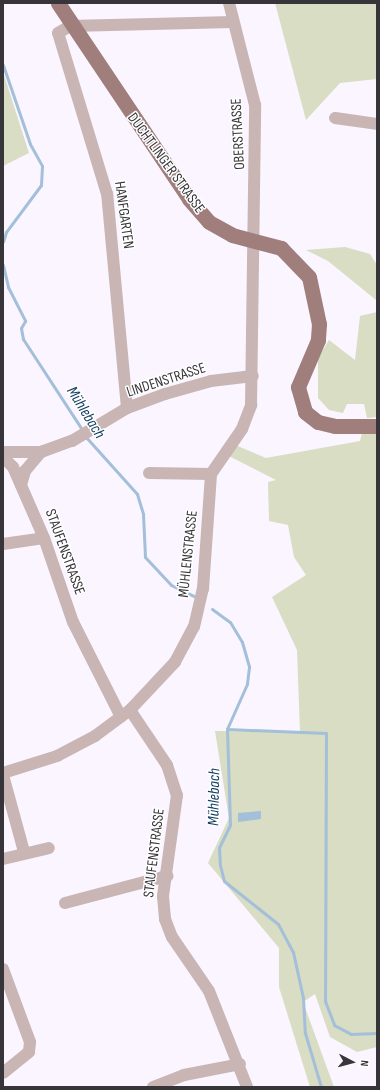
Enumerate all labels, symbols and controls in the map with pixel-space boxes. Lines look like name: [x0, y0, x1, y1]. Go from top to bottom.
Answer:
street label: OBERSTRASSE: [227, 98, 249, 170]
street label: DUCHTLINGER STRASSE: [124, 109, 208, 217]
street label: HANFGARTEN: [110, 180, 138, 250]
street label: LINDENSTRASSE: [124, 359, 208, 401]
water label: Mühlebach: [62, 383, 108, 443]
street label: STAUFENSTRASSE: [41, 507, 89, 597]
street label: MÜHLENSTRASSE: [174, 509, 202, 599]
water label: Mühlebach: [205, 768, 225, 826]
street label: STAUFENSTRASSE: [140, 807, 168, 899]
north arrow: [332, 1042, 372, 1082]
text: N: [358, 1060, 371, 1067]

